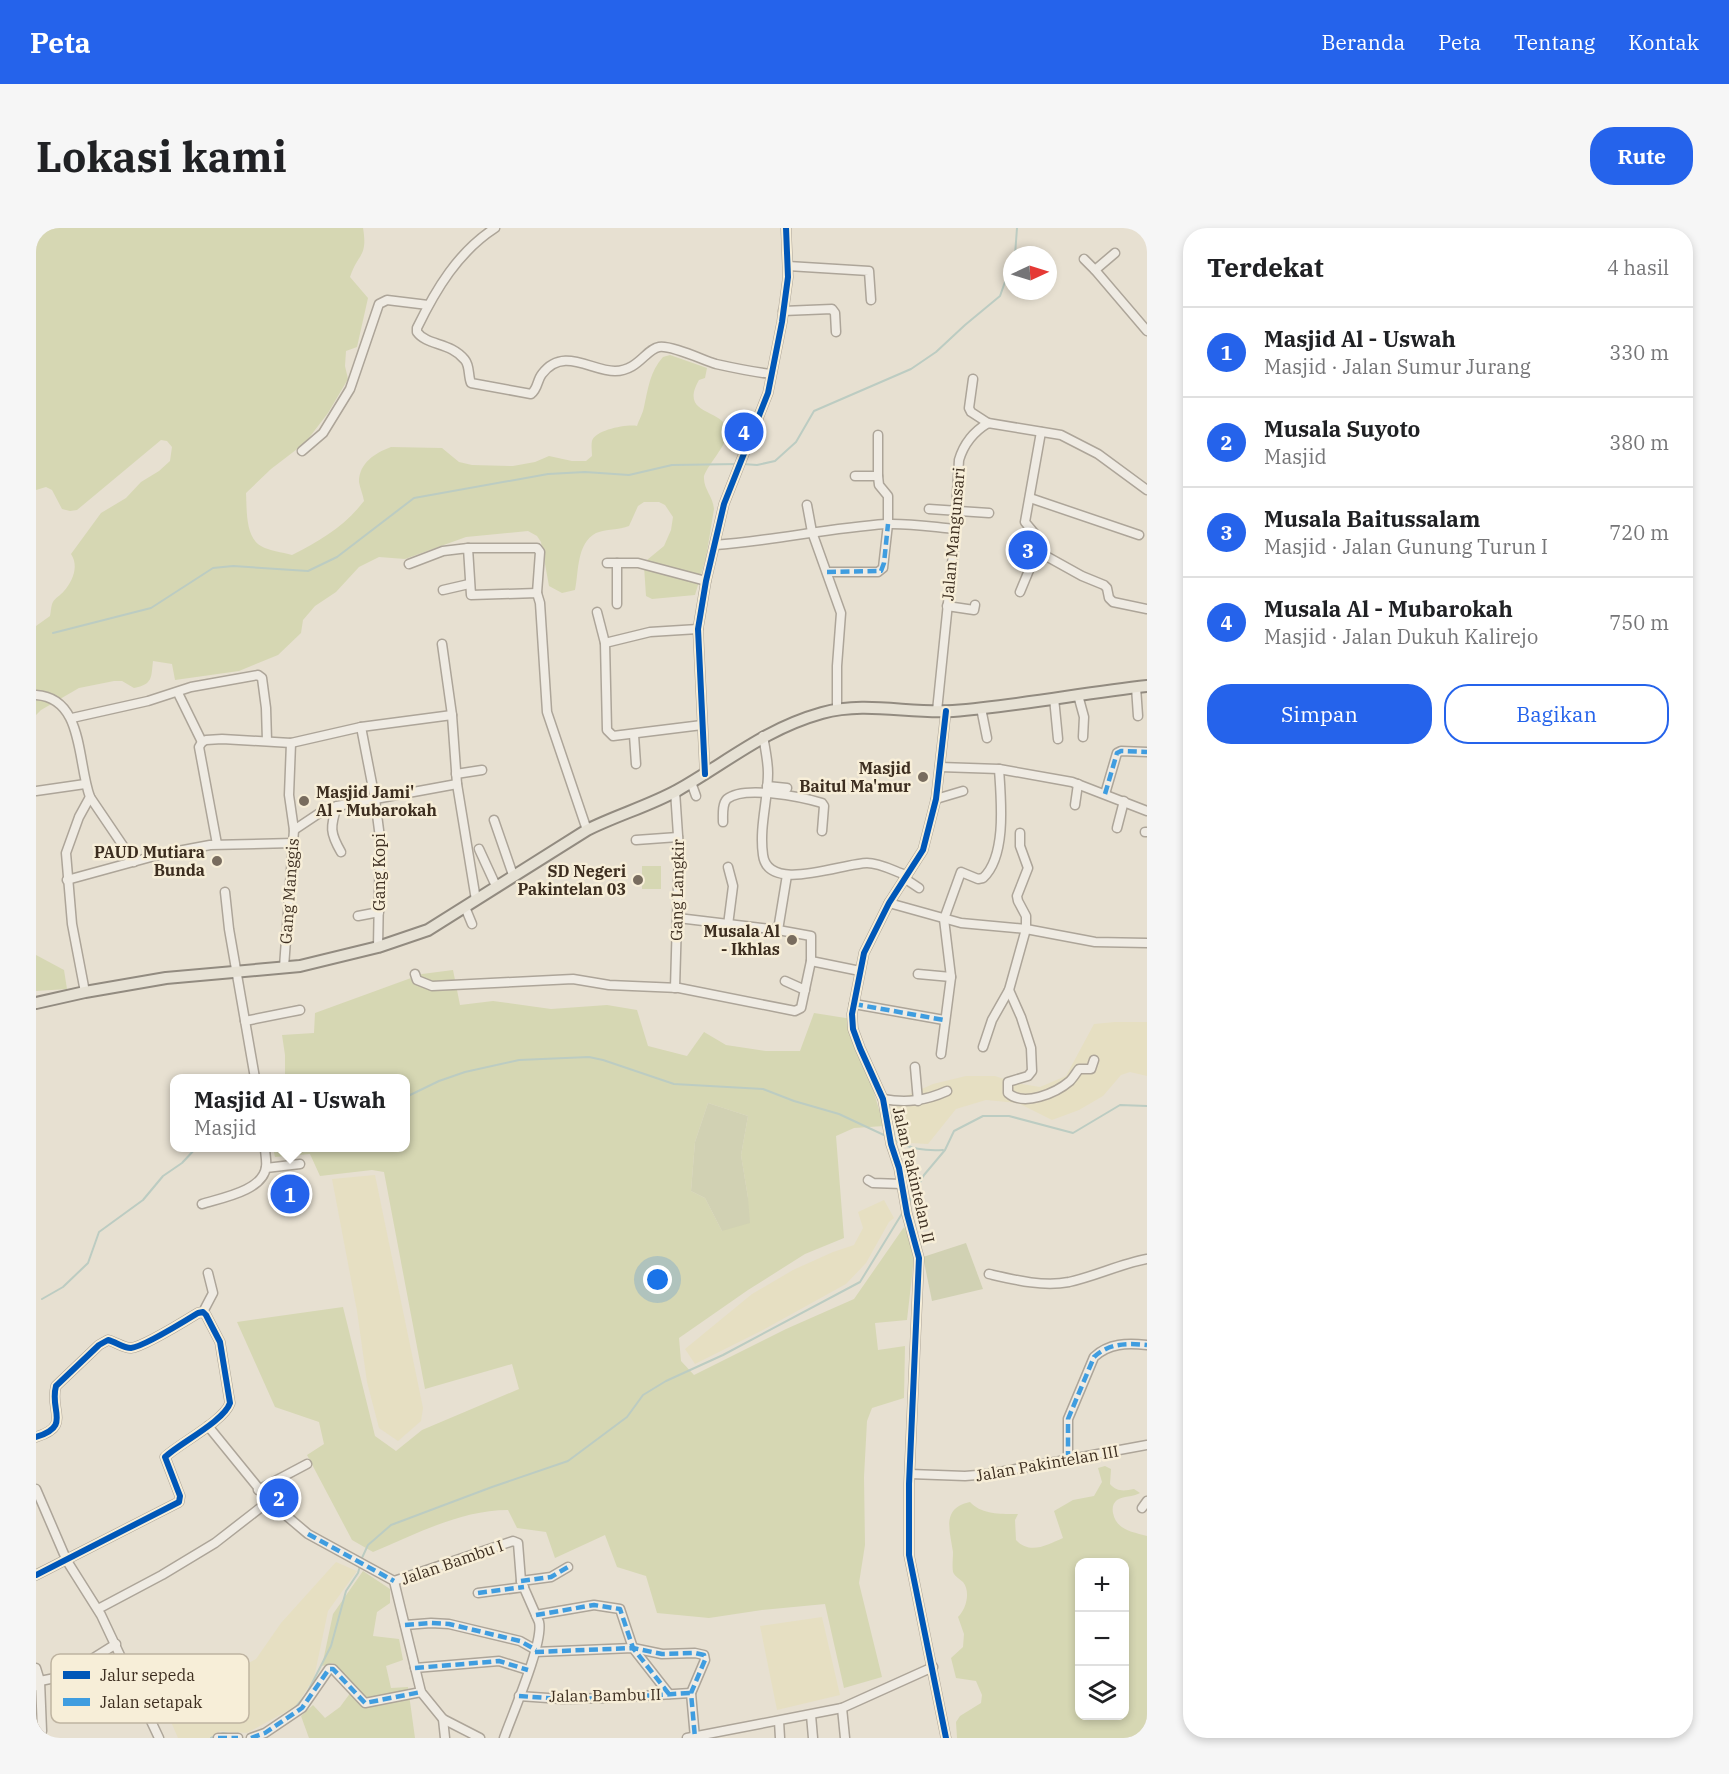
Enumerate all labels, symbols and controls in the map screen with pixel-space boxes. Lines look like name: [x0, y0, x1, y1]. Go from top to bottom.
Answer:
text: Peta: [30, 24, 91, 61]
text: Beranda: [1322, 28, 1405, 56]
text: Peta: [1438, 28, 1481, 56]
text: Tentang: [1514, 28, 1595, 56]
text: Kontak: [1628, 28, 1699, 56]
button: Rute: [1590, 127, 1693, 185]
text: Lokasi kami: [36, 129, 287, 184]
north arrow: [1003, 246, 1057, 300]
text: Terdekat: [1207, 250, 1324, 284]
text: 4 hasil: [1607, 254, 1669, 281]
text: Masjid Al - Uswah: [1264, 324, 1456, 353]
text: 1: [1221, 339, 1233, 366]
text: 330 m: [1609, 339, 1669, 366]
text: Masjid · Jalan Sumur Jurang: [1264, 353, 1531, 380]
pin: 4: [724, 410, 764, 454]
text: Musala Suyoto: [1264, 414, 1420, 443]
text: 2: [1221, 429, 1233, 456]
text: 380 m: [1609, 429, 1669, 456]
text: Masjid: [1264, 443, 1327, 470]
street label: Jalan Mangunsari: [937, 466, 969, 602]
text: Musala Baitussalam: [1264, 504, 1480, 533]
text: 3: [1221, 519, 1233, 546]
text: 720 m: [1609, 519, 1669, 546]
pin: 3: [1008, 528, 1048, 572]
text: Masjid · Jalan Gunung Turun I: [1264, 533, 1548, 560]
text: Musala Al - Mubarokah: [1264, 594, 1513, 623]
text: 4: [1221, 609, 1233, 636]
text: 750 m: [1609, 609, 1669, 636]
text: Masjid · Jalan Dukuh Kalirejo: [1264, 623, 1538, 650]
button: Simpan: [1207, 684, 1432, 744]
button: Bagikan: [1444, 684, 1669, 744]
place label: Masjid Baitul Ma'mur: [799, 758, 911, 796]
marker: Masjid Baitul Ma'mur: [916, 770, 930, 784]
place label: Masjid Jami' Al - Mubarokah: [316, 782, 437, 820]
marker: Masjid Jami' Al - Mubarokah: [297, 794, 311, 808]
street label: Gang Kopi: [369, 833, 389, 911]
street label: Gang Manggis: [275, 837, 303, 945]
street label: Gang Langkir: [666, 839, 688, 941]
place label: PAUD Mutiara Bunda: [94, 842, 205, 880]
marker: PAUD Mutiara Bunda: [210, 854, 224, 868]
place label: SD Negeri Pakintelan 03: [517, 861, 626, 899]
marker: SD Negeri Pakintelan 03: [631, 873, 645, 887]
place label: Musala Al - Ikhlas: [704, 921, 780, 959]
marker: Musala Al - Ikhlas: [785, 933, 799, 947]
popup: [170, 1074, 410, 1152]
text: Masjid Al - Uswah: [194, 1085, 386, 1114]
street label: Jalan Pakintelan II: [889, 1105, 939, 1245]
text: Masjid: [194, 1114, 257, 1141]
pin: 1: [270, 1172, 310, 1216]
your location: [643, 1265, 672, 1294]
street label: Jalan Pakintelan III: [974, 1441, 1120, 1485]
pin: 2: [260, 1476, 298, 1520]
street label: Jalan Bambu I: [398, 1535, 506, 1589]
map controls: [1075, 1558, 1129, 1720]
button: +: [1075, 1558, 1129, 1612]
button: −: [1075, 1612, 1129, 1666]
legend: [51, 1654, 249, 1723]
text: Jalur sepeda: [100, 1665, 195, 1685]
button: layers: [1075, 1666, 1129, 1720]
street label: Jalan Bambu II: [549, 1684, 661, 1706]
text: Jalan setapak: [100, 1692, 203, 1712]

